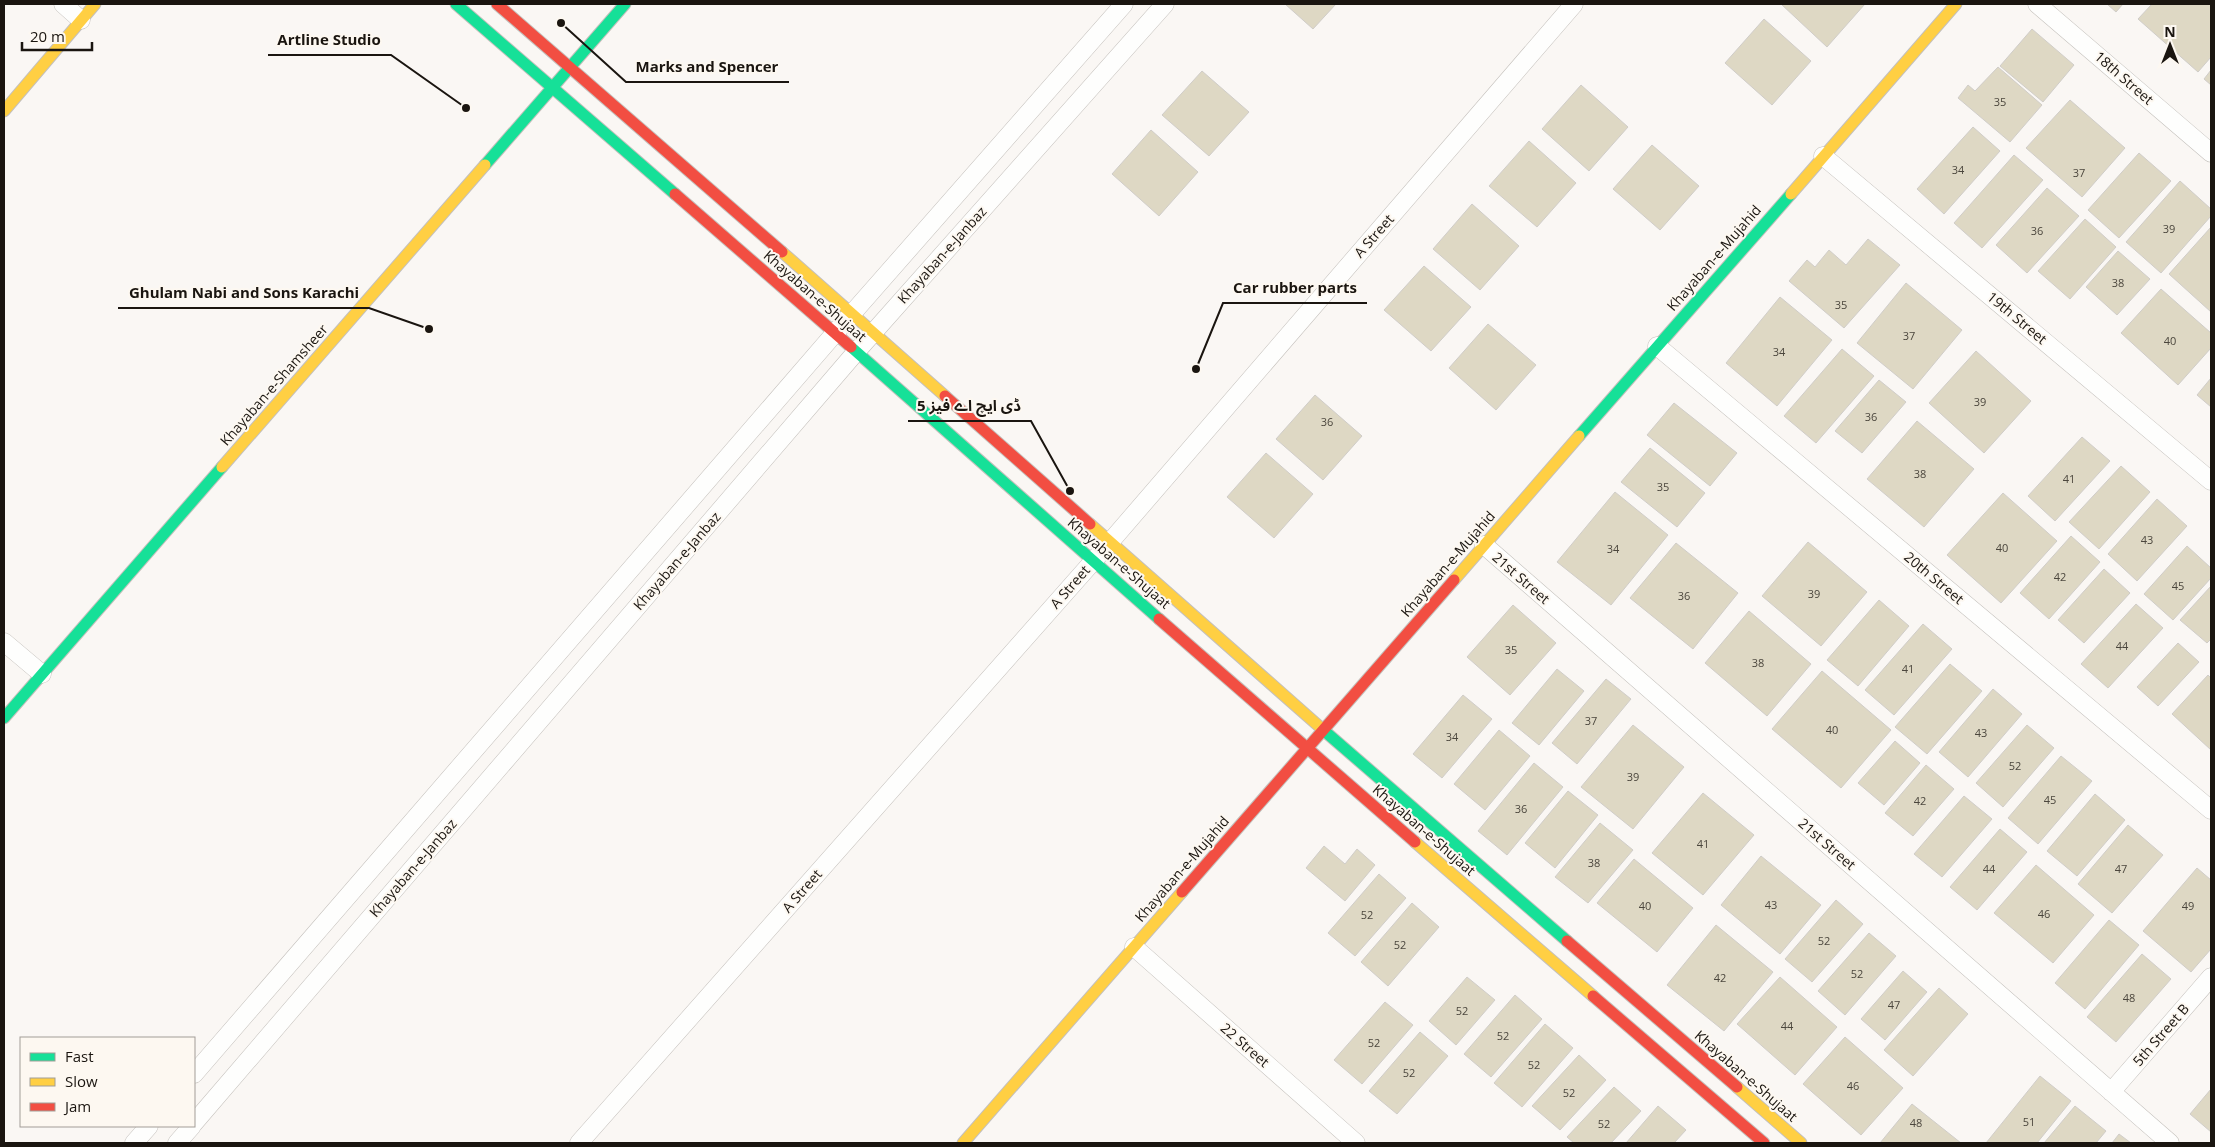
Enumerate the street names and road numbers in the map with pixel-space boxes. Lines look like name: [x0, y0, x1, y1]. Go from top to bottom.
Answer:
street label: 18th Street: [2091, 47, 2158, 109]
street label: Khayaban-e-Mujahid: [1662, 201, 1765, 315]
street label: Khayaban-e-Janbaz: [893, 202, 991, 307]
street label: A Street: [1350, 210, 1398, 261]
street label: Khayaban-e-Shujaat: [760, 246, 871, 346]
street label: 19th Street: [1984, 287, 2051, 348]
street label: Khayaban-e-Shamsheer: [216, 320, 332, 449]
street label: Khayaban-e-Janbaz: [629, 507, 725, 614]
street label: Khayaban-e-Mujahid: [1396, 507, 1499, 621]
street label: Khayaban-e-Shujaat: [1064, 513, 1175, 613]
street label: 21st Street: [1489, 547, 1554, 608]
street label: 20th Street: [1901, 547, 1968, 608]
street label: A Street: [1046, 561, 1094, 612]
street label: Khayaban-e-Shujaat: [1369, 780, 1480, 880]
street label: Khayaban-e-Mujahid: [1130, 812, 1233, 926]
street label: 21st Street: [1795, 813, 1860, 874]
street label: Khayaban-e-Janbaz: [365, 814, 461, 921]
street label: A Street: [778, 865, 826, 916]
street label: 5th Street B: [2128, 999, 2193, 1070]
street label: 22 Street: [1217, 1018, 1274, 1071]
street label: Khayaban-e-Shujaat: [1691, 1026, 1802, 1126]

